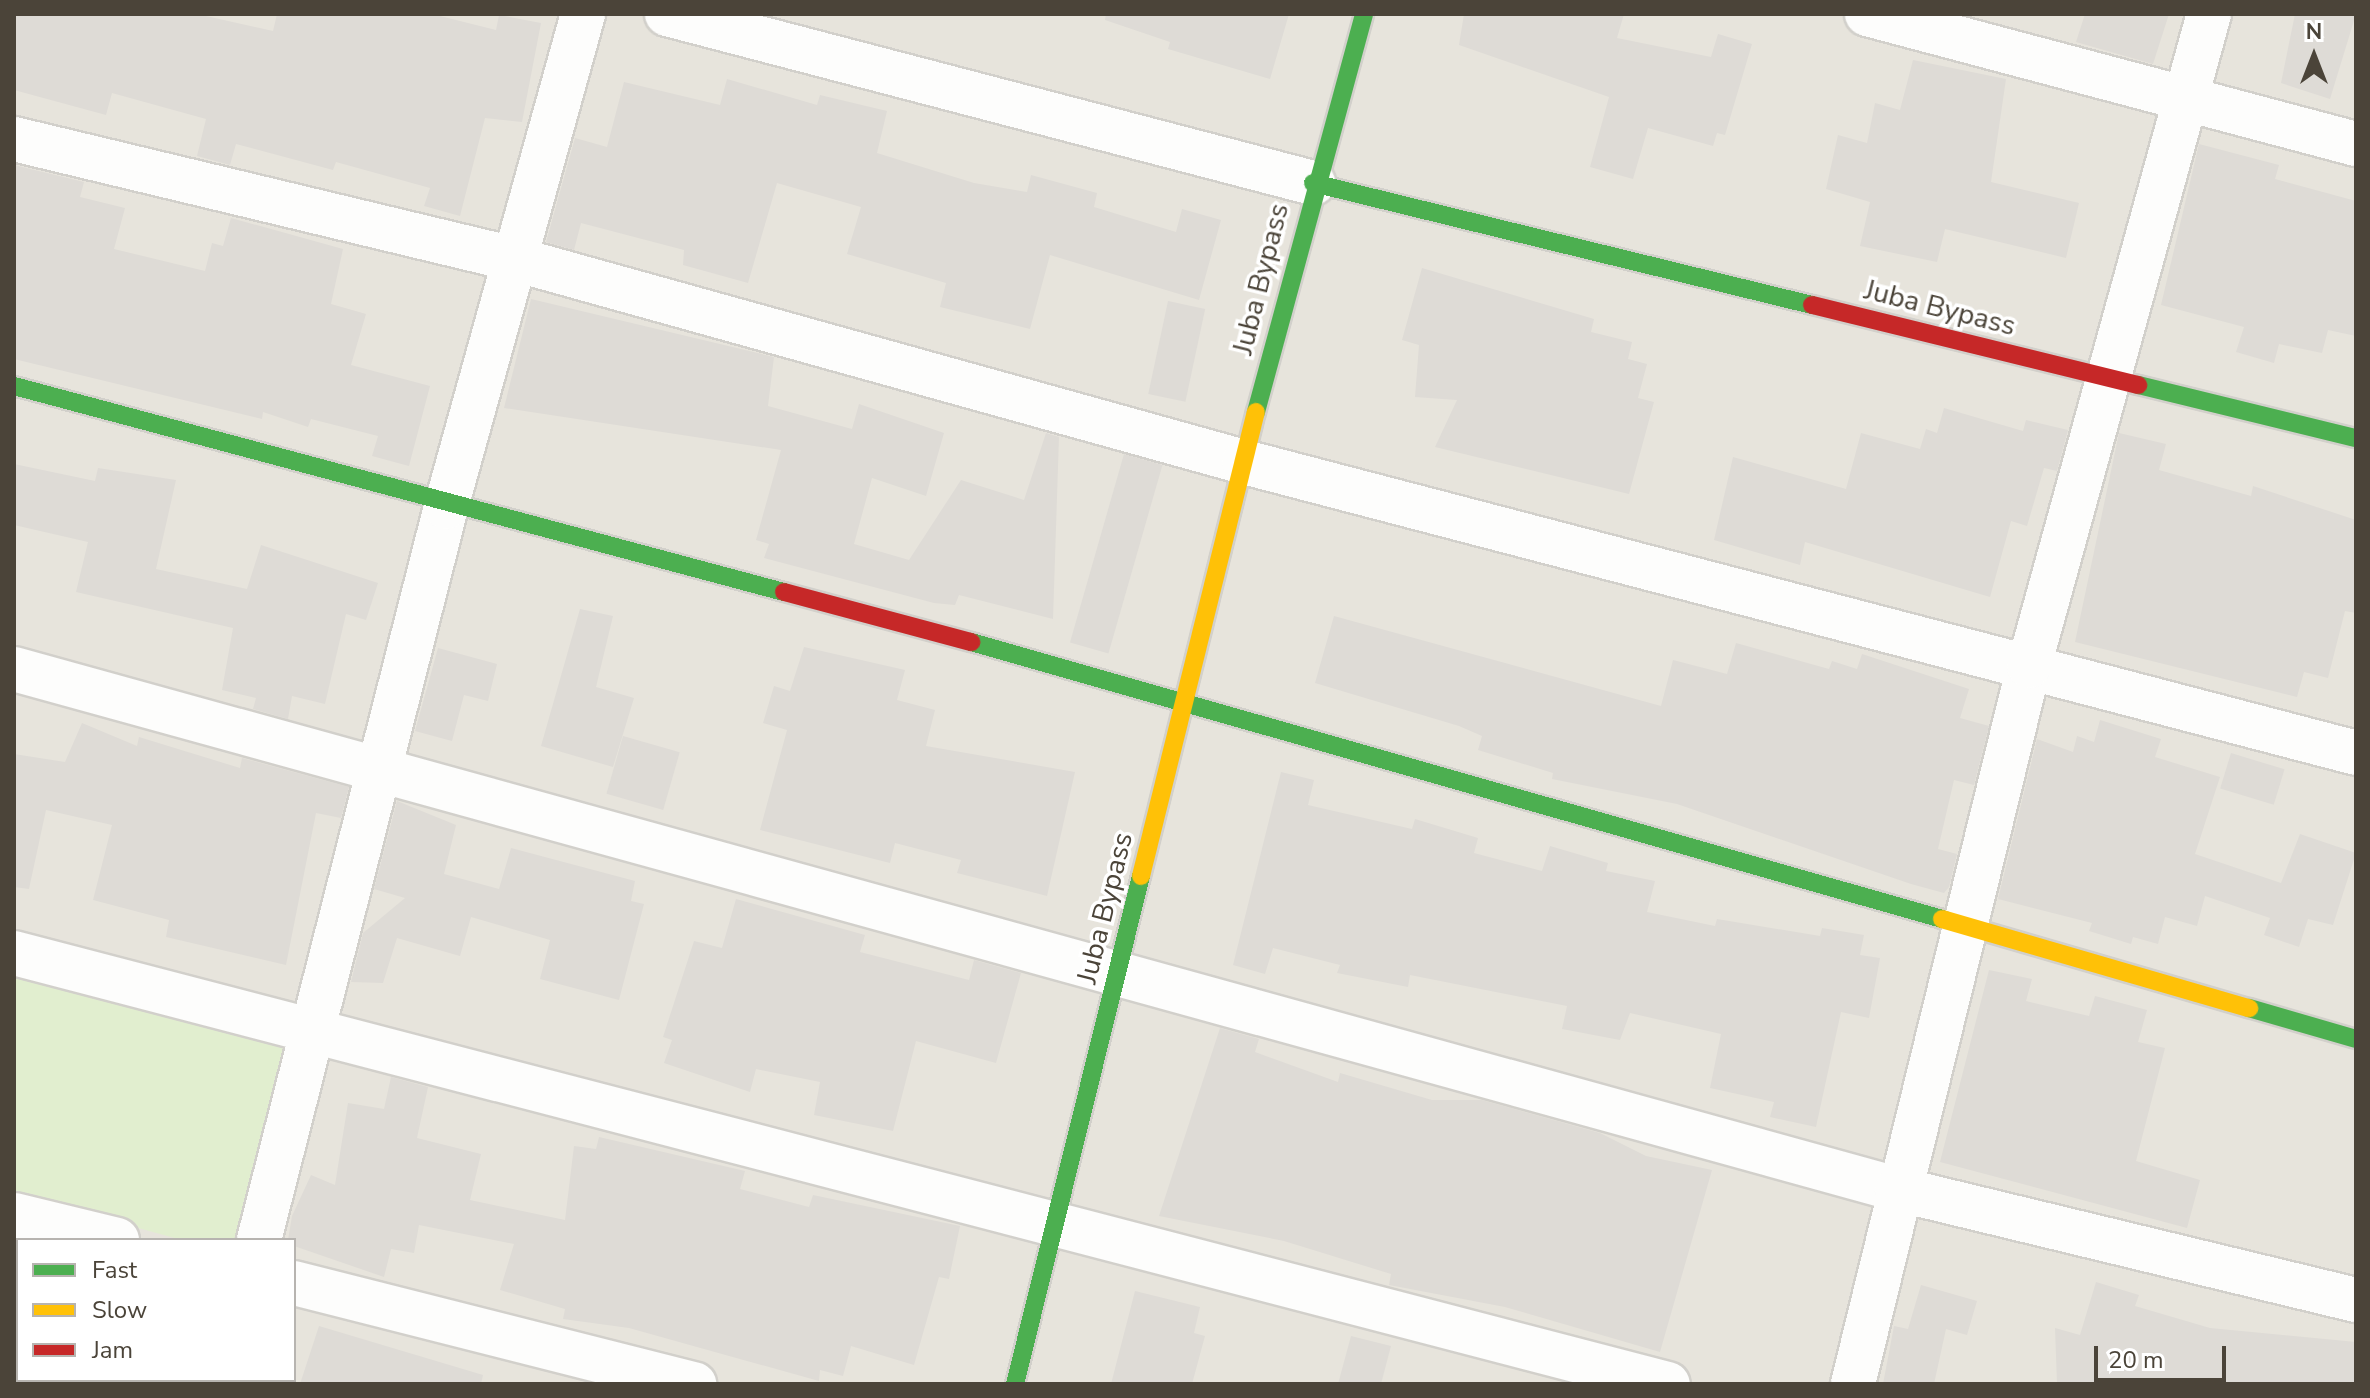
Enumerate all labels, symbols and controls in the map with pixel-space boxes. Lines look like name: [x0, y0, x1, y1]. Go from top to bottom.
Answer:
north arrow: [2274, 16, 2354, 96]
text: N: [2306, 17, 2322, 47]
street label: Juba Bypass: [1226, 200, 1296, 358]
street label: Juba Bypass: [1861, 273, 2019, 343]
street label: Juba Bypass: [1070, 829, 1140, 987]
legend: [16, 1238, 296, 1382]
text: Fast: [92, 1254, 137, 1286]
text: Slow: [92, 1294, 147, 1326]
scale bar: [2098, 1330, 2230, 1380]
text: Jam: [92, 1334, 133, 1366]
text: 20 m: [2108, 1344, 2164, 1376]

